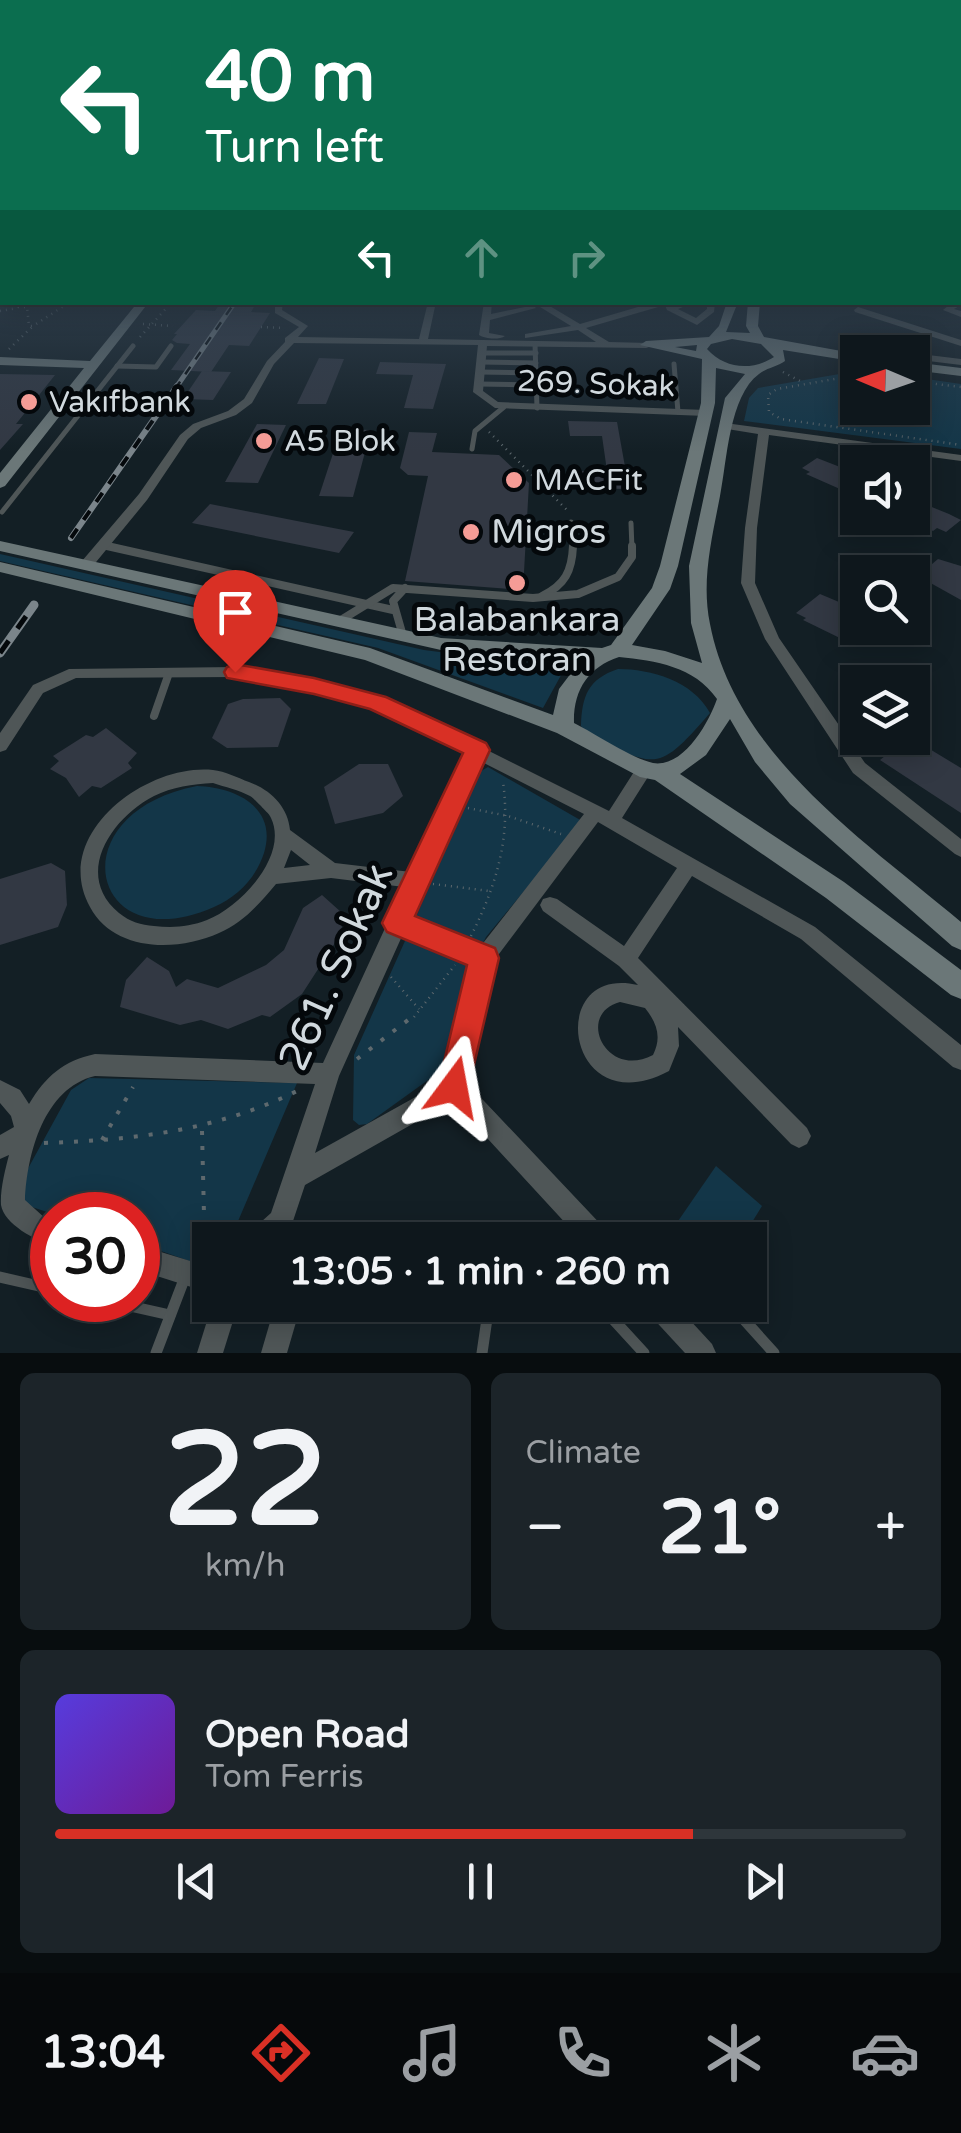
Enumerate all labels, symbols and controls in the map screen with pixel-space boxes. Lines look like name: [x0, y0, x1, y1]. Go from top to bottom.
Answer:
text: 40 m: [205, 36, 375, 120]
icon: left: [40, 40, 170, 170]
text: Turn left: [205, 121, 384, 175]
icon: left: [349, 230, 404, 285]
icon: ahead: [454, 230, 509, 285]
icon: right: [559, 230, 614, 285]
north arrow: [840, 335, 930, 425]
map controls: [840, 335, 930, 755]
street label: 269. Sokak: [516, 363, 676, 405]
place label: Vakıfbank: [49, 384, 191, 421]
marker: Vakıfbank: [18, 391, 40, 413]
place label: A5 Blok: [284, 423, 396, 460]
marker: A5 Blok: [253, 430, 275, 452]
button: sound: [840, 445, 930, 535]
place label: MACFit: [534, 462, 643, 499]
marker: MACFit: [503, 469, 525, 491]
place label: Migros: [491, 511, 606, 553]
marker: Migros: [460, 521, 482, 543]
button: search: [840, 555, 930, 645]
pin: [193, 570, 278, 673]
marker: Balabankara Restoran: [506, 572, 528, 594]
icon: arrive: [208, 585, 263, 640]
place label: Balabankara Restoran: [414, 599, 620, 681]
button: layers: [840, 665, 930, 755]
street label: 261. Sokak: [268, 856, 404, 1078]
position arrow: [402, 1035, 506, 1139]
speed limit sign: 30: [30, 1192, 160, 1322]
text: 13:05 · 1 min · 260 m: [288, 1249, 671, 1295]
text: 22: [164, 1404, 327, 1560]
text: Climate: [526, 1434, 641, 1472]
text: 21°: [659, 1483, 781, 1573]
text: −: [526, 1495, 565, 1561]
text: +: [875, 1495, 906, 1561]
text: km/h: [205, 1547, 285, 1585]
text: Open Road: [205, 1712, 410, 1758]
text: Tom Ferris: [205, 1758, 364, 1796]
icon: previous: [169, 1854, 224, 1909]
icon: pause: [453, 1854, 508, 1909]
icon: next: [737, 1854, 792, 1909]
icon: directions: [246, 2018, 316, 2088]
icon: music: [397, 2018, 467, 2088]
icon: phone: [548, 2018, 618, 2088]
icon: climate: [699, 2018, 769, 2088]
icon: car: [850, 2018, 920, 2088]
text: 13:04: [41, 2026, 165, 2080]

